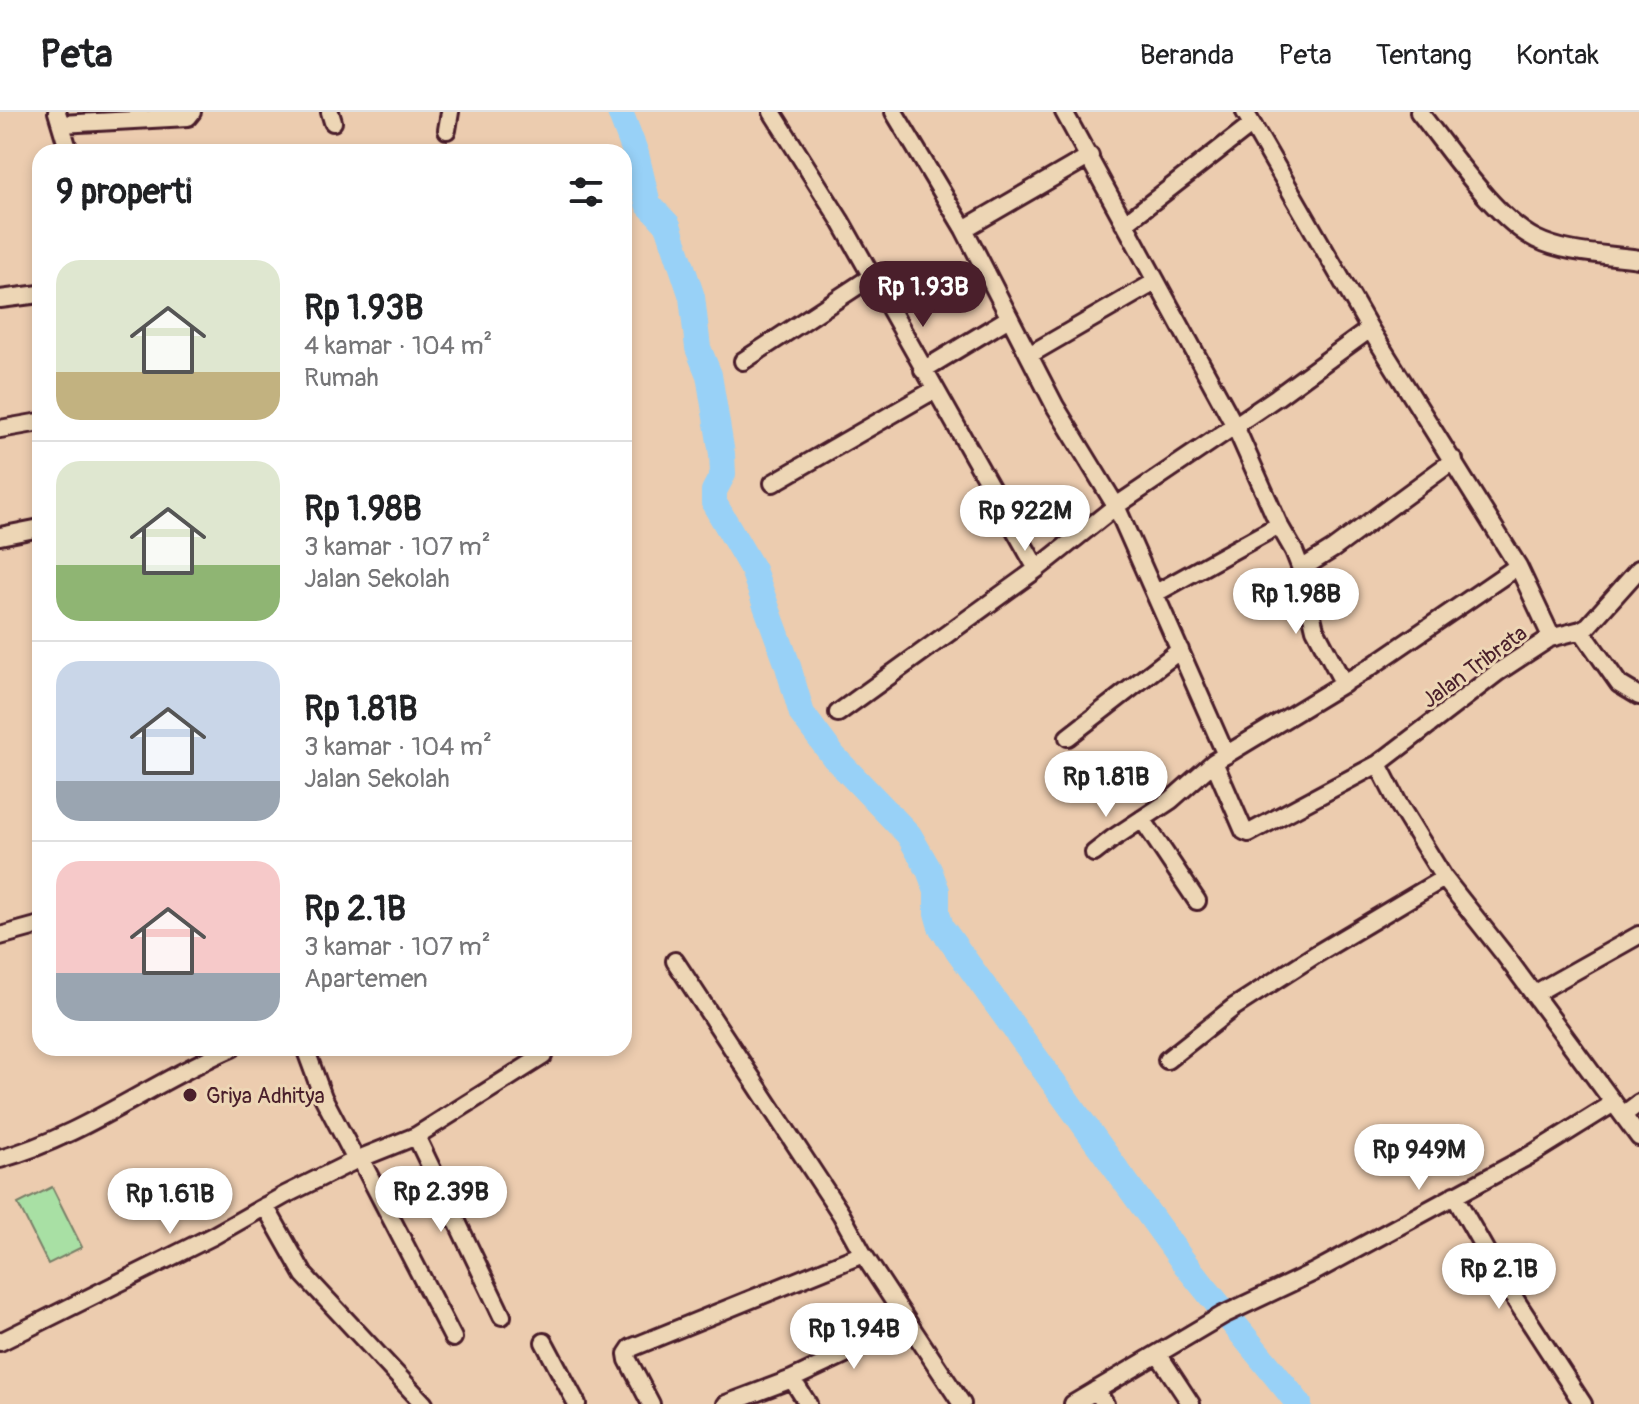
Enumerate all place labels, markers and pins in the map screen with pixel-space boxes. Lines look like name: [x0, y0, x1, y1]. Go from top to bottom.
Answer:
pin: Rp 1.93B: [840, 261, 1006, 329]
pin: Rp 922M: [951, 485, 1099, 553]
pin: Rp 1.98B: [1213, 568, 1379, 636]
pin: Rp 1.81B: [1023, 751, 1189, 819]
place label: Griya Adhitya: [206, 1082, 325, 1110]
marker: Griya Adhitya: [181, 1086, 199, 1104]
pin: Rp 949M: [1345, 1124, 1493, 1192]
pin: Rp 2.39B: [358, 1166, 524, 1234]
pin: Rp 1.61B: [87, 1168, 253, 1236]
pin: Rp 2.1B: [1425, 1243, 1573, 1311]
pin: Rp 1.94B: [771, 1303, 937, 1371]

